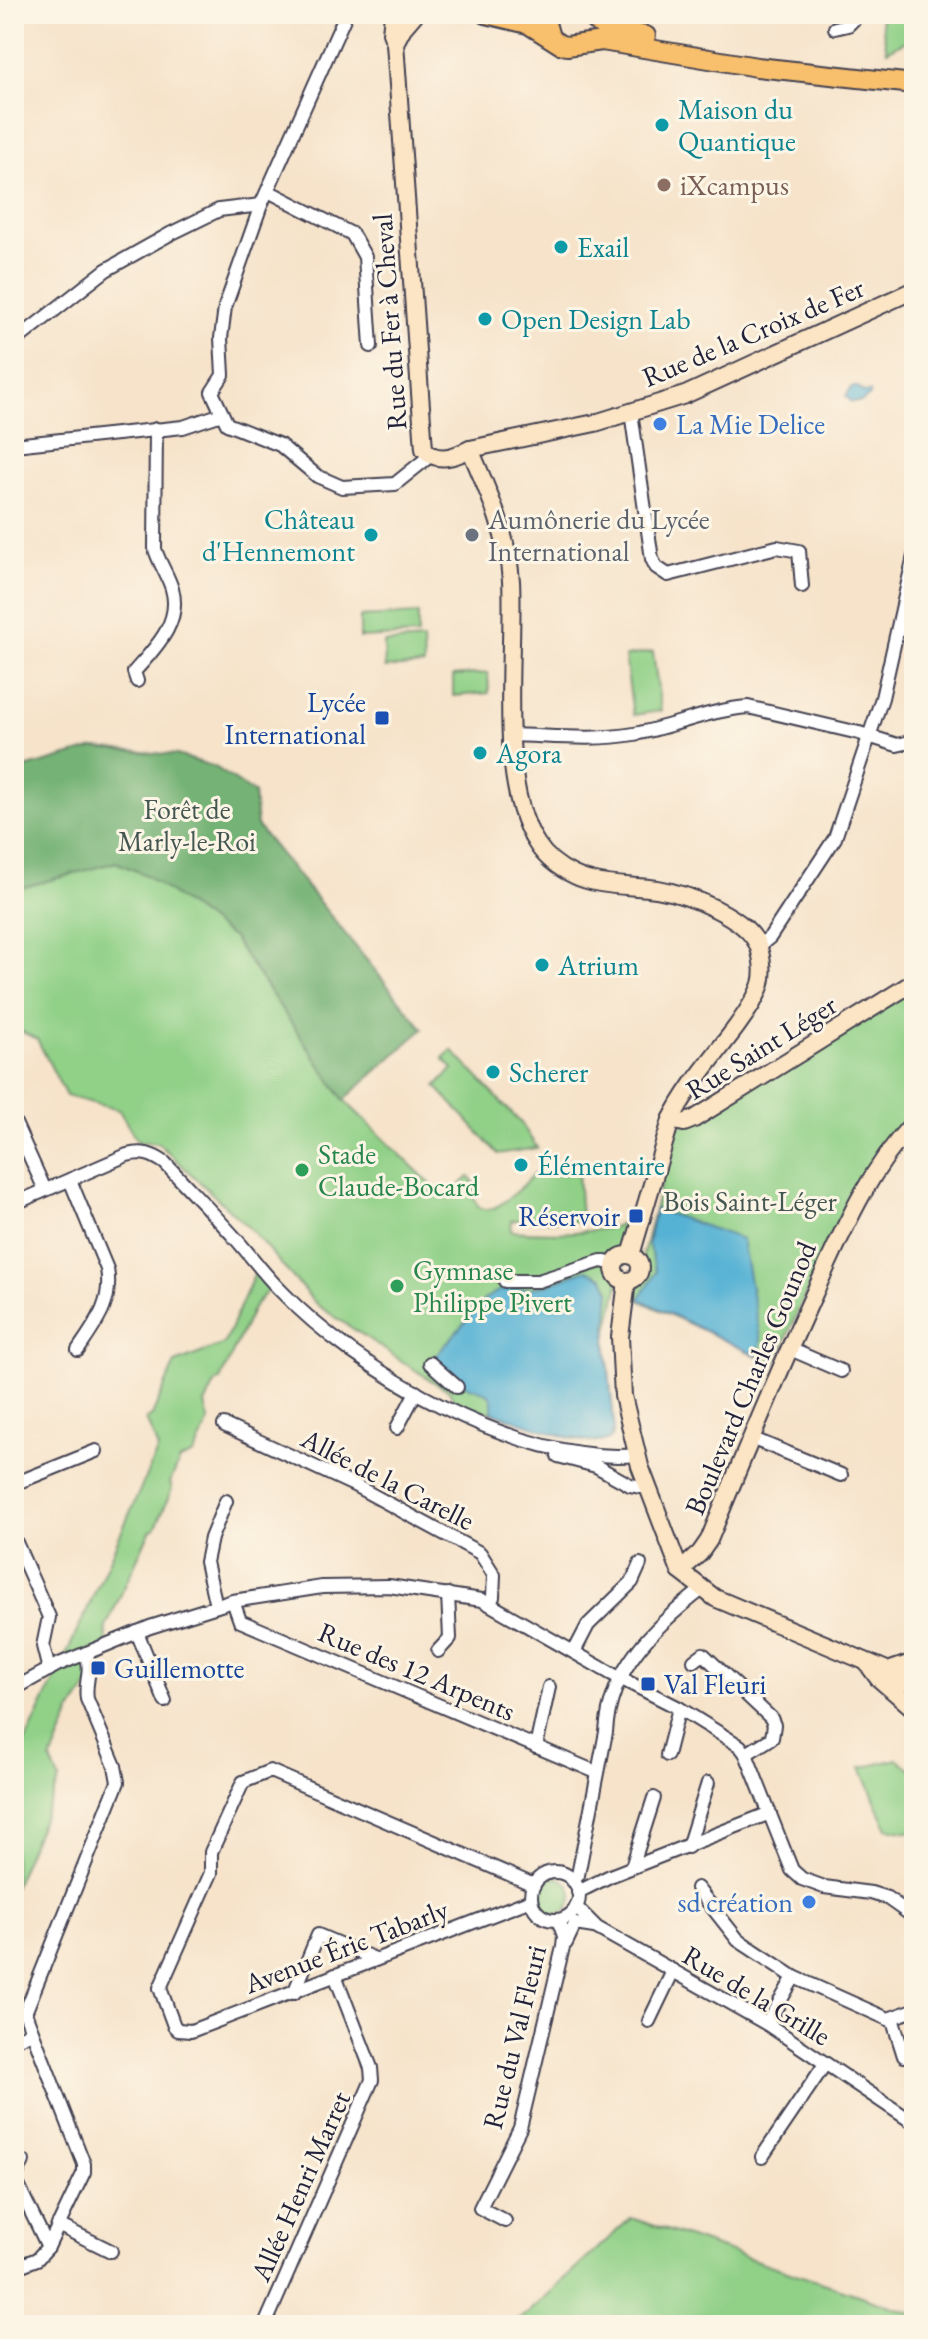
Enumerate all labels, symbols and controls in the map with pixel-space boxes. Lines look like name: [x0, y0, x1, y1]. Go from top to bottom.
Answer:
place label: Maison du Quantique: [678, 91, 796, 159]
marker: Maison du Quantique: [653, 116, 671, 134]
place label: iXcampus: [680, 167, 789, 203]
marker: iXcampus: [655, 176, 673, 194]
street label: Rue du Fer à Cheval: [363, 212, 415, 431]
place label: Exail: [577, 229, 629, 265]
marker: Exail: [552, 238, 570, 256]
street label: Rue de la Croix de Fer: [637, 269, 870, 395]
place label: Open Design Lab: [501, 301, 691, 337]
marker: Open Design Lab: [476, 310, 494, 328]
place label: La Mie Delice: [676, 406, 825, 442]
marker: La Mie Delice: [651, 415, 669, 433]
place label: Château d'Hennemont: [202, 501, 355, 569]
place label: Aumônerie du Lycée International: [487, 501, 710, 569]
marker: Château d'Hennemont: [362, 526, 380, 544]
marker: Aumônerie du Lycée International: [463, 526, 481, 544]
place label: Lycée International: [224, 684, 366, 752]
marker: Lycée International: [373, 709, 391, 727]
place label: Agora: [495, 735, 563, 771]
marker: Agora: [471, 744, 489, 762]
park label: Forêt de Marly-le-Roi: [118, 791, 256, 859]
place label: Atrium: [557, 947, 639, 983]
marker: Atrium: [533, 956, 551, 974]
street label: Rue Saint Léger: [679, 986, 844, 1108]
place label: Scherer: [509, 1054, 589, 1090]
marker: Scherer: [484, 1063, 502, 1081]
place label: Stade Claude-Bocard: [318, 1136, 480, 1204]
place label: Élémentaire: [537, 1147, 665, 1183]
marker: Élémentaire: [512, 1156, 530, 1174]
marker: Stade Claude-Bocard: [293, 1161, 311, 1179]
park label: Bois Saint-Léger: [663, 1183, 838, 1219]
place label: Réservoir: [518, 1198, 621, 1234]
marker: Réservoir: [627, 1207, 645, 1225]
street label: Boulevard Charles Gounod: [676, 1235, 824, 1520]
place label: Gymnase Philippe Pivert: [413, 1252, 572, 1320]
marker: Gymnase Philippe Pivert: [388, 1277, 406, 1295]
street label: Allée de la Carelle: [294, 1419, 481, 1538]
street label: Rue des 12 Arpents: [313, 1613, 521, 1729]
place label: Guillemotte: [114, 1650, 245, 1686]
marker: Guillemotte: [89, 1659, 107, 1677]
place label: Val Fleuri: [664, 1666, 767, 1702]
marker: Val Fleuri: [639, 1675, 657, 1693]
place label: sd création: [677, 1884, 793, 1920]
street label: Avenue Éric Tabarly: [238, 1890, 454, 2002]
marker: sd création: [800, 1893, 818, 1911]
street label: Rue de la Grille: [676, 1937, 838, 2053]
street label: Rue du Val Fleuri: [474, 1941, 554, 2133]
street label: Allée Henri Marret: [242, 2085, 358, 2288]

